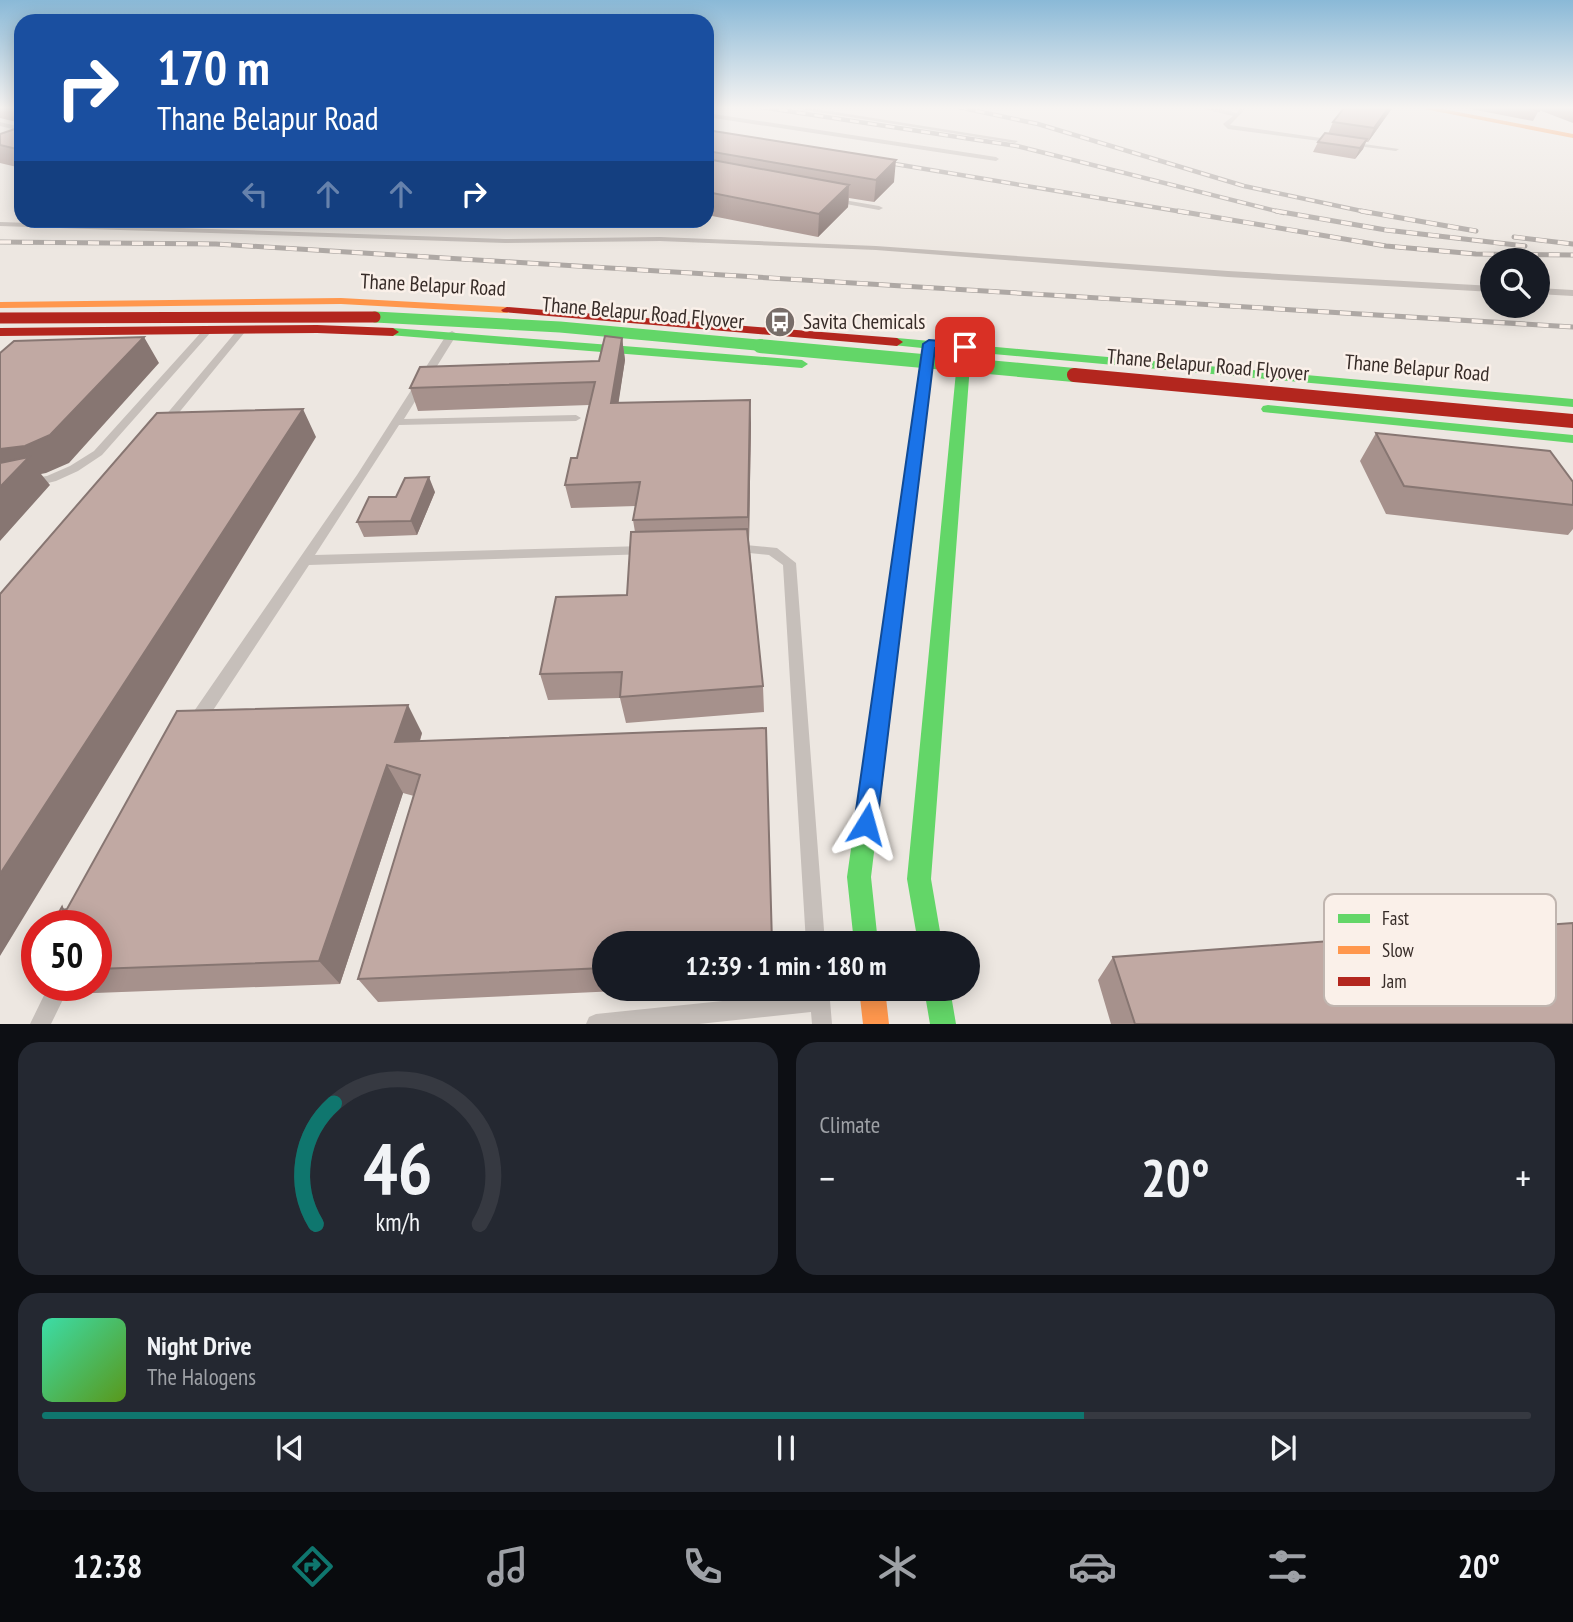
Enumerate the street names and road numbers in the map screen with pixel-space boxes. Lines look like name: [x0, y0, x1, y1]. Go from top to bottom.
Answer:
street label: Thane Belapur Road: [360, 267, 506, 302]
street label: Thane Belapur Road Flyover: [541, 290, 746, 335]
street label: Thane Belapur Road Flyover: [1106, 342, 1311, 387]
street label: Thane Belapur Road: [1343, 348, 1491, 387]

